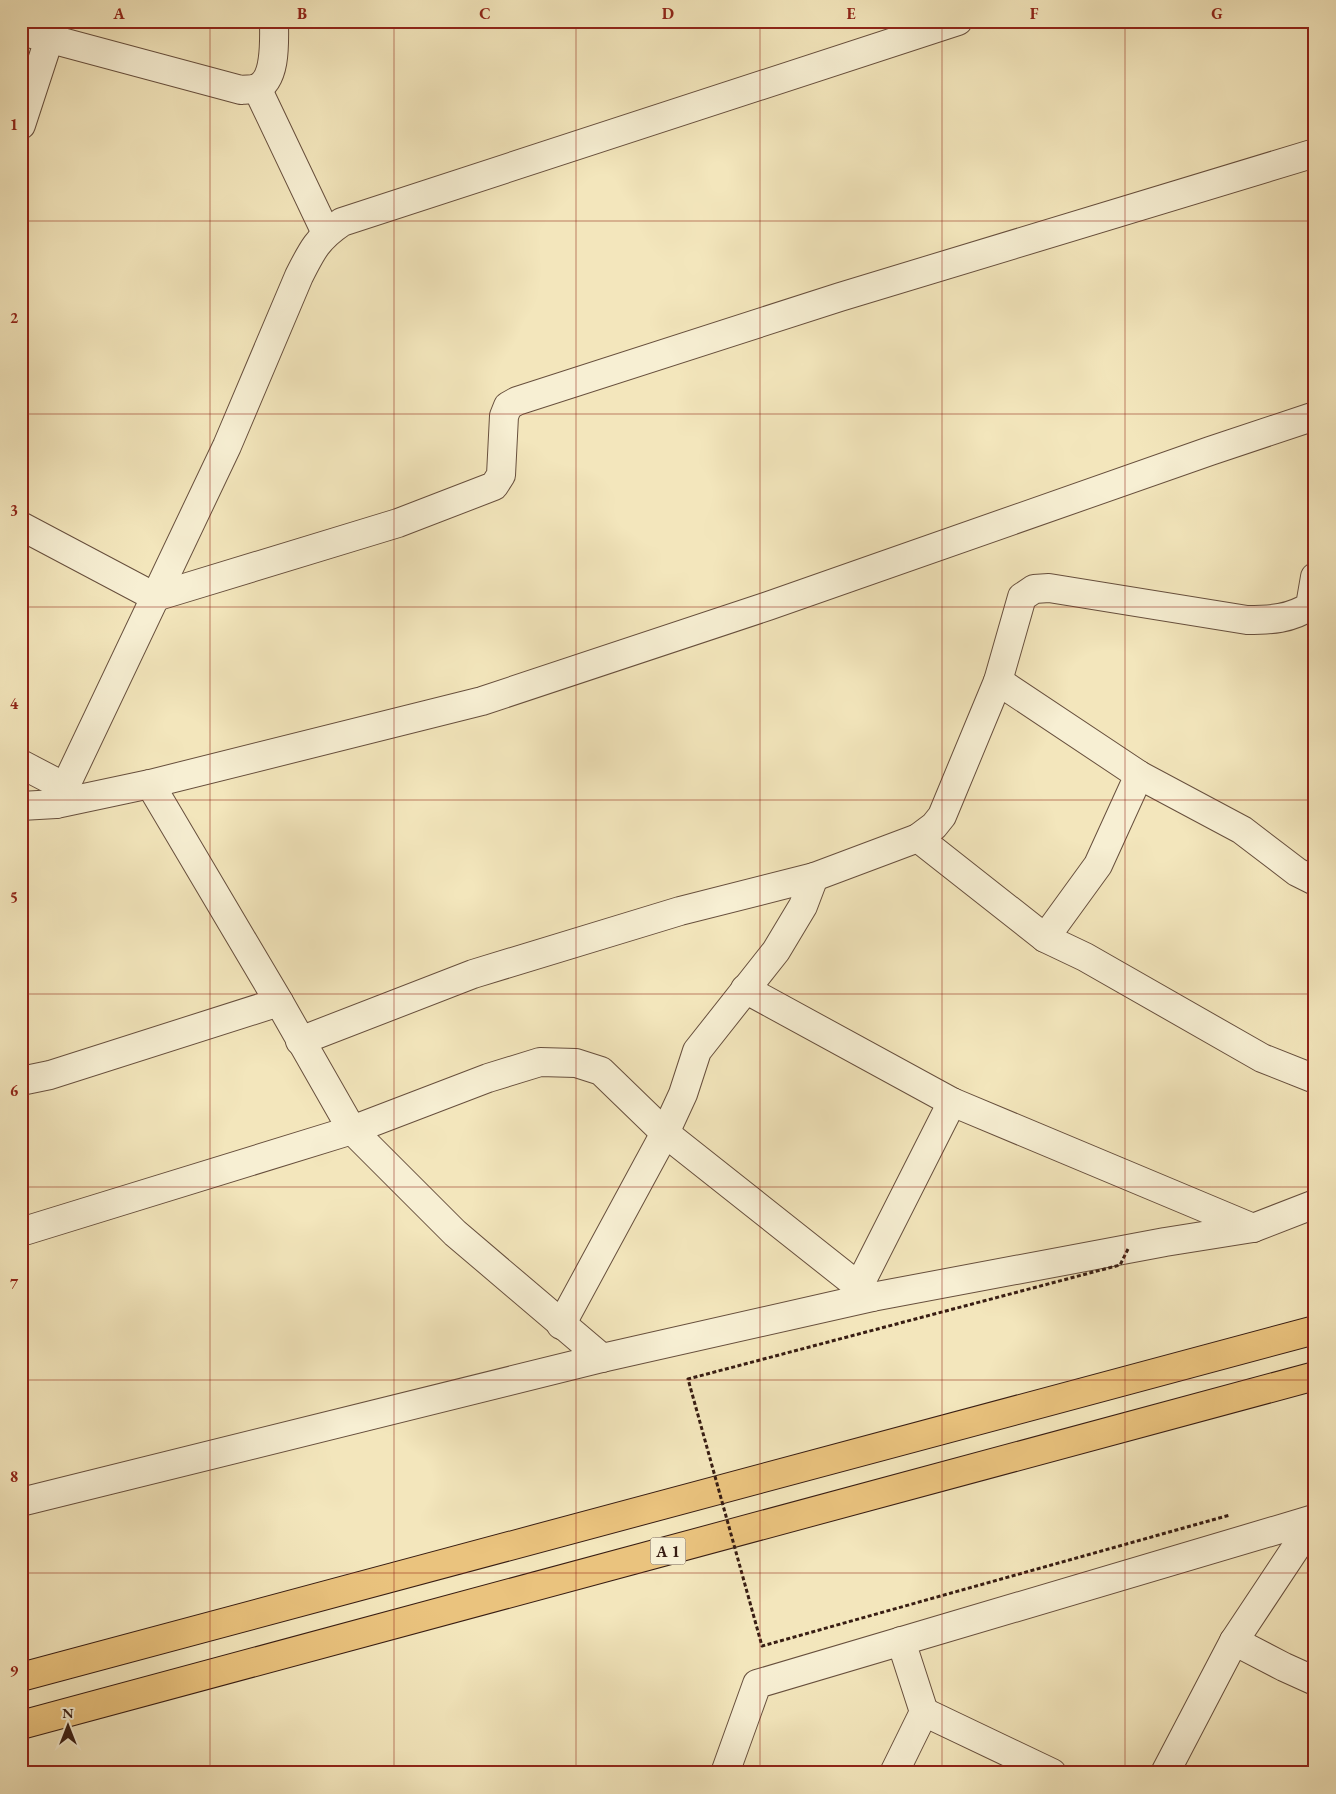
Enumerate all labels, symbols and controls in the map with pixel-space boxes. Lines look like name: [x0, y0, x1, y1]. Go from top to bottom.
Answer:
text: A: [112, 3, 125, 24]
text: B: [297, 3, 307, 24]
text: C: [479, 3, 491, 24]
text: D: [662, 3, 674, 24]
text: E: [846, 3, 856, 24]
text: F: [1030, 3, 1039, 24]
text: G: [1211, 3, 1223, 24]
text: 1: [10, 114, 18, 135]
text: 2: [10, 307, 19, 328]
text: 3: [10, 500, 18, 521]
text: 4: [10, 693, 19, 714]
text: 5: [10, 887, 18, 908]
text: 6: [10, 1080, 19, 1101]
text: 7: [10, 1273, 19, 1294]
text: 8: [10, 1466, 18, 1487]
road number: A 1: [650, 1538, 686, 1564]
text: 9: [10, 1660, 19, 1681]
north arrow: [42, 1702, 92, 1752]
text: N: [62, 1704, 74, 1722]

